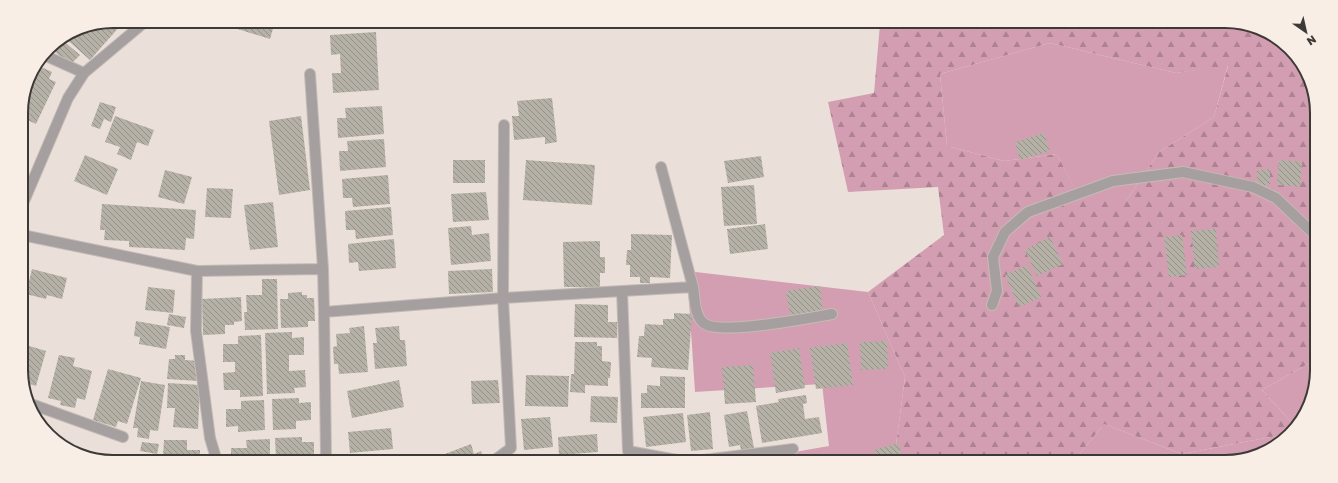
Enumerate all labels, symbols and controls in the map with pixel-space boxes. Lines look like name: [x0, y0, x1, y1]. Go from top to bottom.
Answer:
north arrow: [1286, 12, 1326, 52]
text: N: [1305, 33, 1319, 48]

